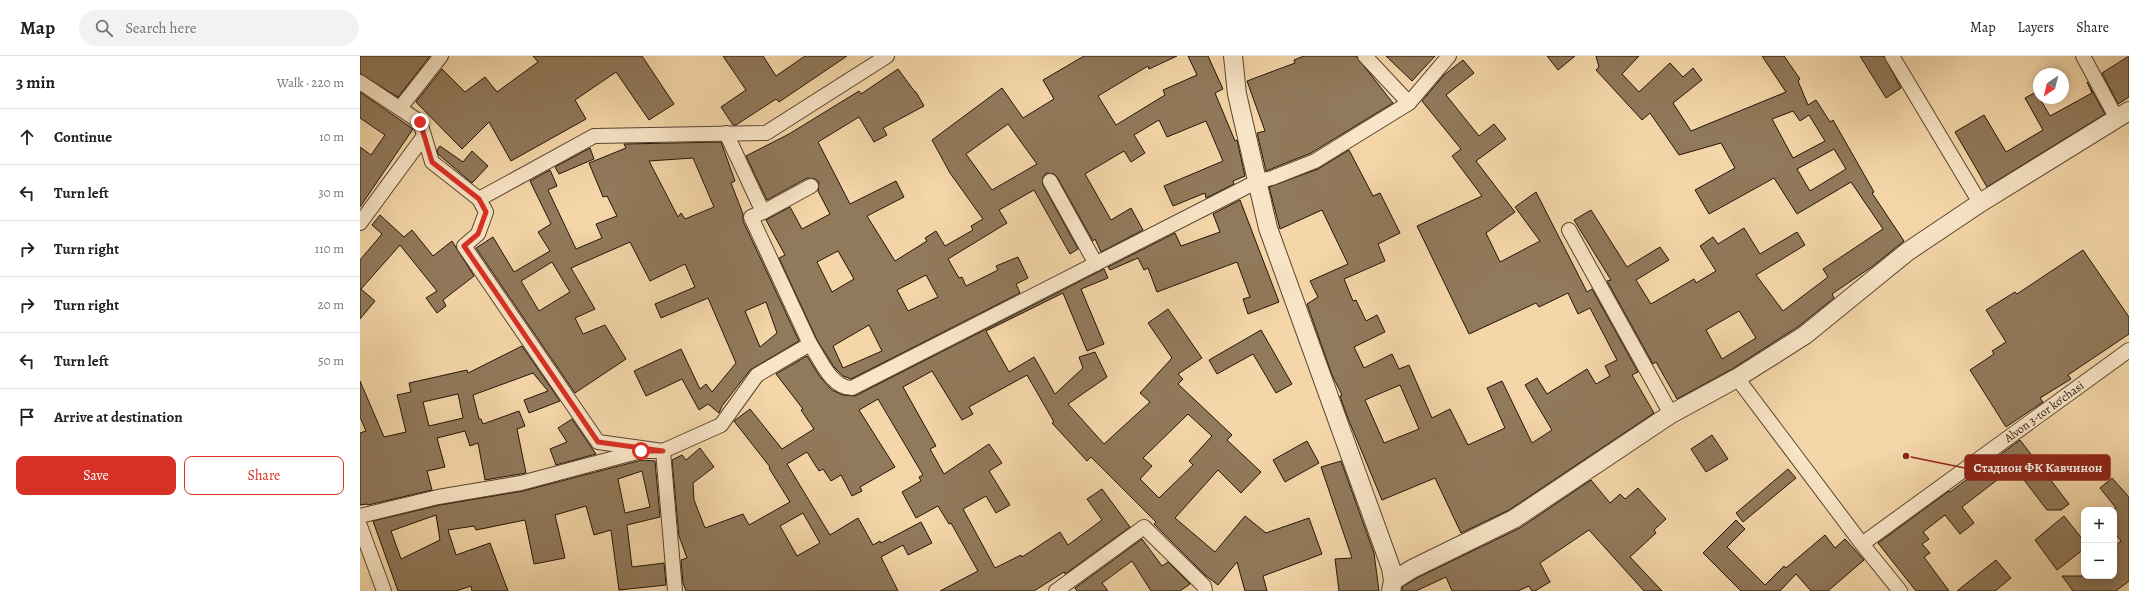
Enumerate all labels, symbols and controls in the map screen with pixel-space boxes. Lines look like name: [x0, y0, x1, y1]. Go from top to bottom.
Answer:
search box: [79, 10, 359, 46]
text: Map: [20, 15, 55, 41]
icon: search: [93, 17, 115, 39]
text: Search here: [125, 18, 197, 38]
text: Map: [1970, 18, 1996, 37]
text: Layers: [2018, 18, 2054, 37]
text: Share: [2076, 18, 2109, 37]
north arrow: [2033, 68, 2069, 104]
text: 3 min: [16, 71, 55, 94]
text: Walk · 220 m: [277, 74, 344, 91]
route end: [411, 113, 429, 131]
icon: ahead: [16, 126, 38, 148]
text: Continue: [54, 127, 112, 147]
text: 10 m: [319, 128, 344, 145]
icon: left: [16, 182, 38, 204]
text: Turn left: [54, 183, 109, 203]
text: 30 m: [318, 184, 344, 201]
icon: right: [16, 238, 38, 260]
text: Turn right: [54, 239, 119, 259]
text: 110 m: [315, 240, 344, 257]
icon: right: [16, 294, 38, 316]
text: Turn right: [54, 295, 119, 315]
text: 20 m: [318, 296, 344, 313]
icon: left: [16, 350, 38, 372]
text: Turn left: [54, 351, 109, 371]
text: 50 m: [318, 352, 344, 369]
street label: Alvon 3-tor ko‘chasi: [2000, 377, 2087, 447]
icon: arrive: [16, 406, 38, 428]
text: Arrive at destination: [54, 407, 183, 427]
route start: [632, 442, 650, 460]
callout: Стадион ФК Кавчинон: [1965, 455, 2110, 480]
button: Save: [16, 456, 176, 495]
button: Share: [184, 456, 344, 495]
text: Стадион ФК Кавчинон: [1974, 459, 2103, 476]
map controls: [2081, 507, 2117, 579]
button: +: [2081, 507, 2117, 543]
button: −: [2081, 543, 2117, 579]

